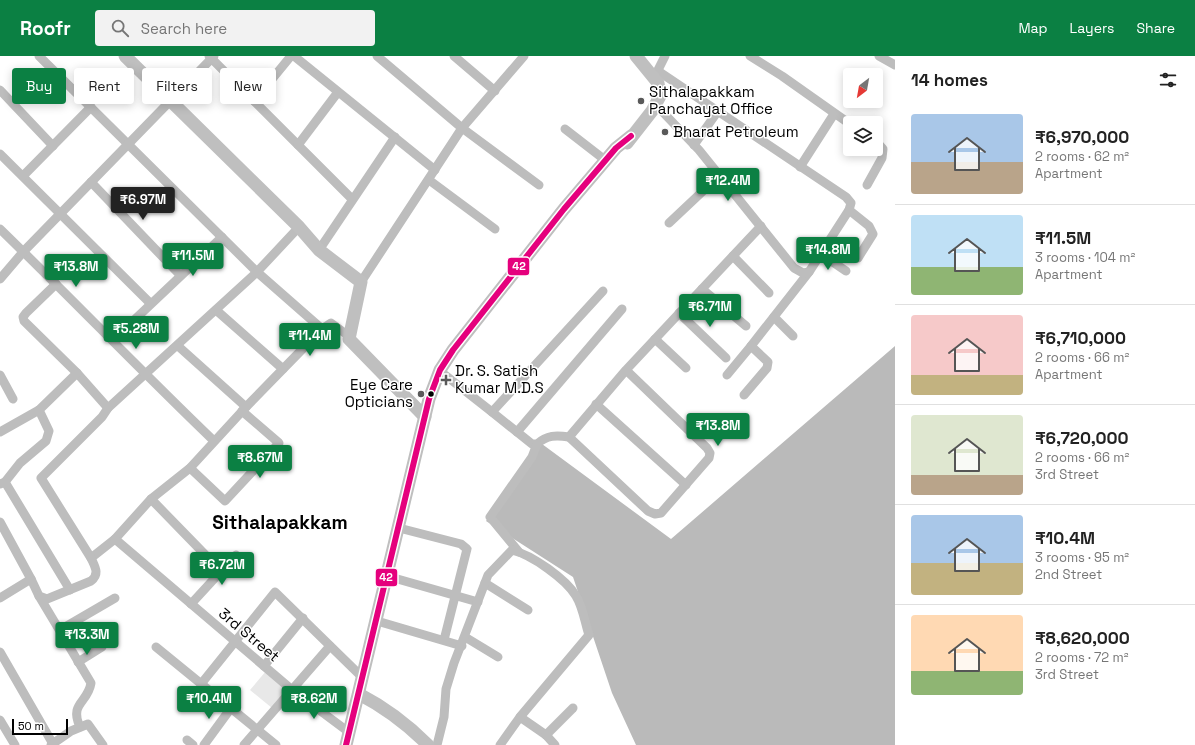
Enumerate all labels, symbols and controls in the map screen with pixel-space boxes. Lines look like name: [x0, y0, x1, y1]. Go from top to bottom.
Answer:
search box: [95, 10, 375, 46]
text: Roofr: [20, 16, 71, 41]
icon: search: [109, 17, 131, 39]
text: Search here: [141, 19, 227, 38]
text: Map: [1018, 19, 1048, 37]
text: Layers: [1070, 19, 1114, 37]
text: Share: [1136, 19, 1175, 37]
chip: Buy: [12, 68, 66, 104]
chip: Rent: [74, 68, 134, 104]
chip: Filters: [142, 68, 212, 104]
chip: New: [220, 68, 276, 104]
north arrow: [843, 68, 883, 108]
map controls: [843, 68, 883, 156]
text: 14 homes: [911, 69, 988, 91]
icon: filters: [1157, 69, 1179, 91]
place label: Sithalapakkam Panchayat Office: [649, 82, 773, 118]
marker: Sithalapakkam Panchayat Office: [636, 96, 646, 106]
button: layers: [843, 116, 883, 156]
place label: Bharat Petroleum: [673, 122, 799, 141]
text: ₹6,970,000: [1035, 126, 1129, 148]
marker: Bharat Petroleum: [660, 127, 670, 137]
icon: home: [943, 130, 991, 178]
text: 2 rooms · 62 m²: [1035, 148, 1129, 165]
text: Apartment: [1035, 165, 1103, 182]
pin: ₹12.4M: [695, 168, 761, 202]
text: ₹12.4M: [705, 172, 751, 189]
pin: ₹6.97M: [110, 187, 176, 221]
text: ₹6.97M: [120, 191, 166, 208]
text: ₹11.5M: [1035, 227, 1091, 249]
icon: home: [943, 231, 991, 279]
pin: ₹14.8M: [795, 237, 861, 271]
text: ₹14.8M: [805, 241, 851, 258]
pin: ₹11.5M: [160, 243, 226, 277]
text: ₹11.5M: [172, 247, 214, 264]
text: 3 rooms · 104 m²: [1035, 249, 1135, 266]
pin: ₹13.8M: [43, 254, 109, 288]
line badge: 42: [507, 257, 530, 276]
text: ₹13.8M: [53, 258, 99, 275]
text: 42: [512, 259, 526, 273]
text: Apartment: [1035, 266, 1103, 283]
pin: ₹6.71M: [677, 294, 743, 328]
text: ₹6.71M: [688, 298, 732, 315]
pin: ₹5.28M: [103, 316, 169, 350]
text: ₹5.28M: [113, 320, 159, 337]
pin: ₹11.4M: [277, 323, 343, 357]
text: ₹11.4M: [288, 327, 332, 344]
text: ₹6,710,000: [1035, 327, 1126, 349]
icon: home: [943, 331, 991, 379]
text: 2 rooms · 66 m²: [1035, 349, 1129, 366]
place label: Dr. S. Satish Kumar M.D.S: [455, 361, 544, 397]
text: Apartment: [1035, 366, 1103, 383]
marker: Dr. S. Satish Kumar M.D.S: [440, 374, 452, 386]
place label: Eye Care Opticians: [345, 375, 413, 411]
marker: Eye Care Opticians: [416, 389, 426, 399]
unlabelled marker: [426, 389, 436, 399]
pin: ₹13.8M: [685, 413, 751, 447]
text: ₹13.8M: [695, 417, 741, 434]
text: ₹6,720,000: [1035, 427, 1129, 449]
icon: home: [943, 431, 991, 479]
pin: ₹8.67M: [227, 445, 293, 479]
text: ₹8.67M: [237, 449, 283, 466]
text: 2 rooms · 66 m²: [1035, 449, 1129, 466]
text: 3rd Street: [1035, 466, 1099, 483]
district label: Sithalapakkam: [212, 510, 348, 535]
text: ₹10.4M: [1035, 527, 1095, 549]
icon: home: [943, 531, 991, 579]
text: 3 rooms · 95 m²: [1035, 549, 1129, 566]
pin: ₹6.72M: [189, 552, 255, 586]
text: ₹6.72M: [199, 556, 245, 573]
text: 2nd Street: [1035, 566, 1102, 583]
line badge: 42: [375, 568, 398, 587]
text: 42: [379, 570, 393, 584]
street label: 3rd Street: [215, 604, 284, 666]
pin: ₹13.3M: [54, 622, 120, 656]
text: ₹13.3M: [64, 626, 110, 643]
text: ₹8,620,000: [1035, 627, 1130, 649]
icon: home: [943, 631, 991, 679]
text: 2 rooms · 72 m²: [1035, 649, 1128, 666]
text: 3rd Street: [1035, 666, 1099, 683]
pin: ₹10.4M: [176, 686, 242, 720]
pin: ₹8.62M: [281, 686, 347, 720]
text: ₹10.4M: [186, 690, 232, 707]
text: ₹8.62M: [291, 690, 337, 707]
scale bar: [12, 717, 68, 736]
text: 50 m: [18, 719, 44, 733]

